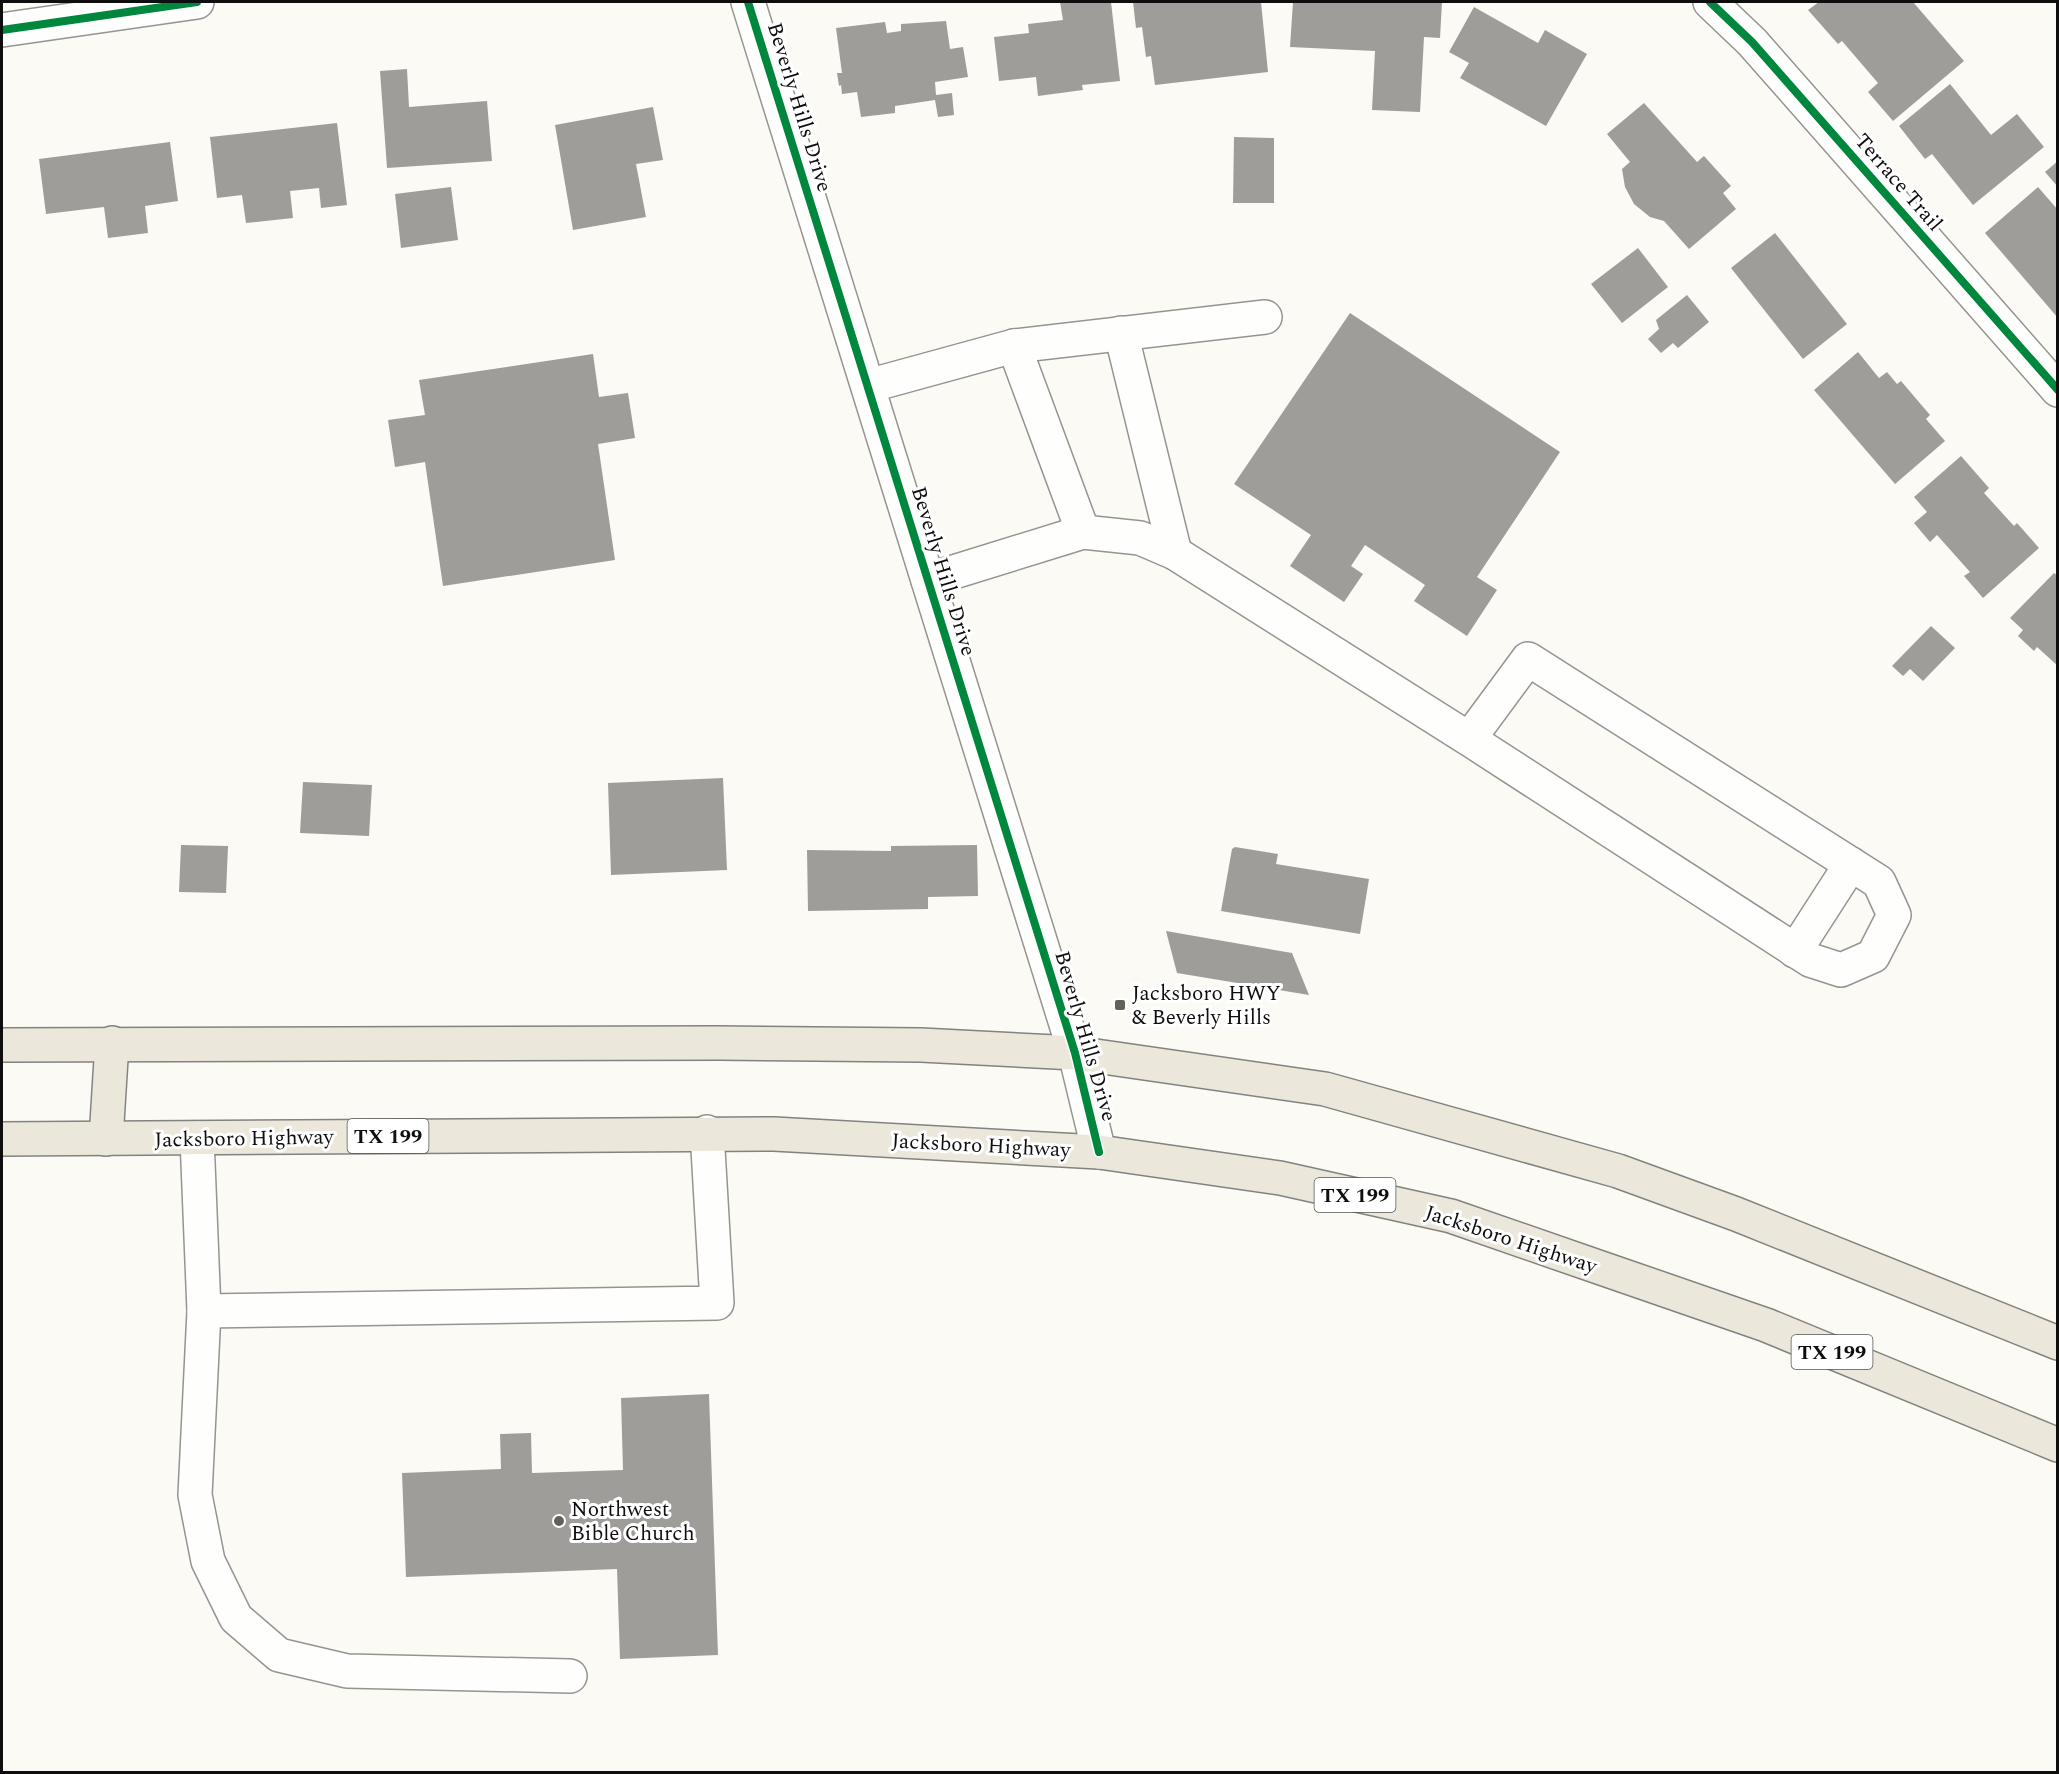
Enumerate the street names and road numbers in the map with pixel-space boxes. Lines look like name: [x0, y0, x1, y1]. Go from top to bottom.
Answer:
street label: Beverly Hills Drive: [758, 18, 840, 196]
street label: Terrace Trail: [1846, 127, 1950, 239]
street label: Beverly Hills Drive: [902, 482, 984, 660]
street label: Beverly Hills Drive: [1045, 947, 1125, 1125]
road number: TX 199: [348, 1119, 428, 1153]
street label: Jacksboro Highway: [154, 1121, 335, 1157]
street label: Jacksboro Highway: [891, 1125, 1072, 1167]
road number: TX 199: [1314, 1178, 1396, 1212]
street label: Jacksboro Highway: [1421, 1197, 1602, 1283]
road number: TX 199: [1792, 1335, 1872, 1369]

